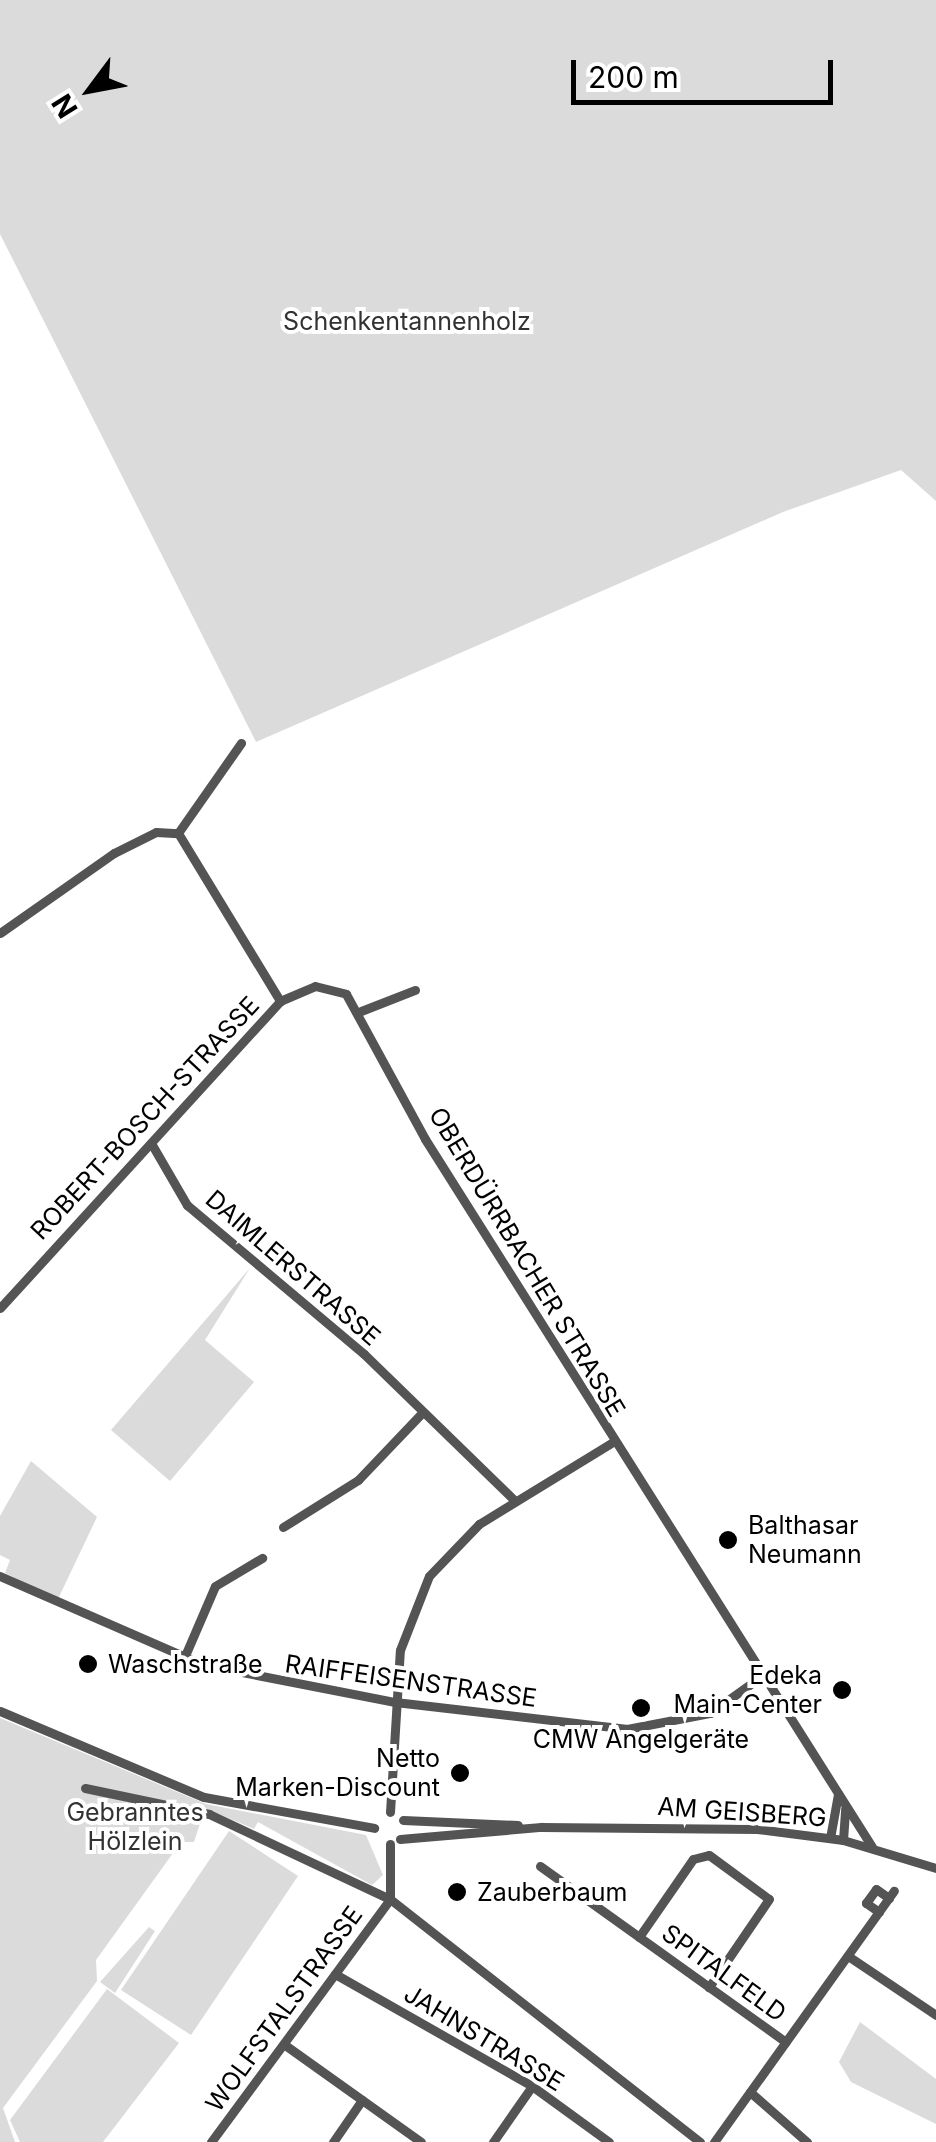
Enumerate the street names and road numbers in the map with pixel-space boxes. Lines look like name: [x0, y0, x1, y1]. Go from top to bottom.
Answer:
street label: ROBERT-BOSCH-STRASSE: [25, 990, 265, 1246]
street label: OBERDÜRRBACHER STRASSE: [423, 1102, 631, 1422]
street label: DAIMLERSTRASSE: [200, 1184, 386, 1352]
street label: RAIFFEISENSTRASSE: [283, 1648, 539, 1714]
street label: AM GEISBERG: [656, 1791, 828, 1833]
street label: WOLFSTALSTRASSE: [199, 1900, 369, 2118]
street label: SPITALFELD: [656, 1918, 792, 2028]
street label: JAHNSTRASSE: [399, 1979, 569, 2097]

